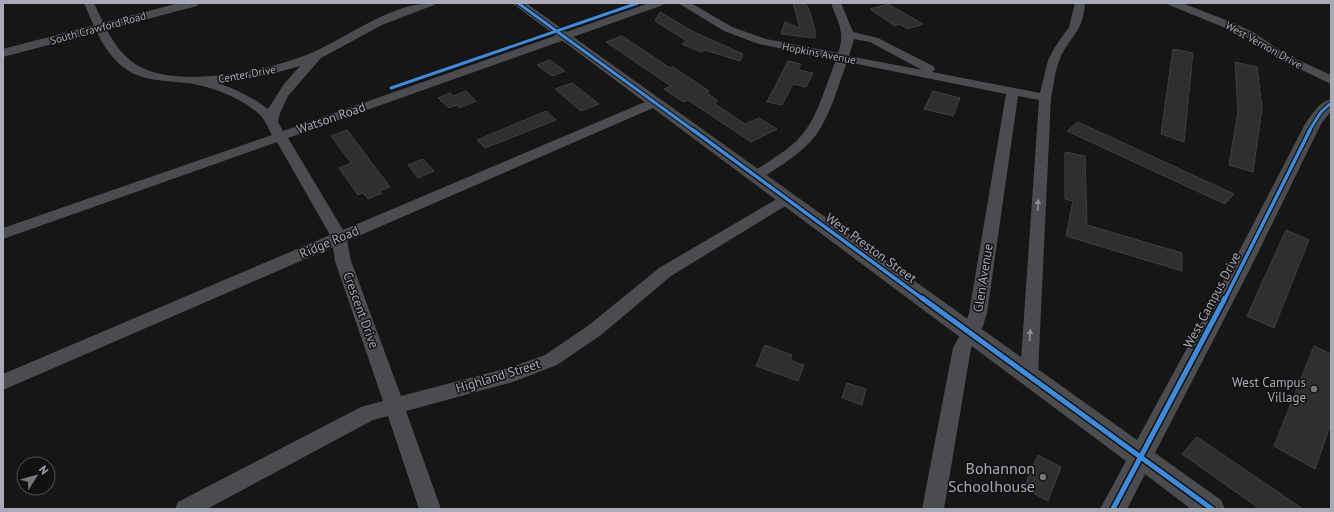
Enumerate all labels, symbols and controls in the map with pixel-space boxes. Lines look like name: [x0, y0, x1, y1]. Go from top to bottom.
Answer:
street label: South Crawford Road: [48, 8, 148, 48]
street label: West Vernon Drive: [1223, 18, 1305, 72]
street label: Hopkins Avenue: [781, 39, 858, 67]
street label: Center Drive: [217, 62, 277, 86]
street label: Watson Road: [294, 98, 368, 138]
one-way arrow: [1034, 199, 1041, 211]
street label: West Preston Street: [822, 209, 920, 287]
street label: Ridge Road: [297, 222, 361, 262]
street label: Glen Avenue: [969, 243, 997, 313]
street label: West Campus Drive: [1179, 249, 1245, 351]
street label: Crescent Drive: [339, 270, 383, 350]
one-way arrow: [1027, 329, 1034, 341]
street label: Highland Street: [454, 355, 543, 397]
place label: West Campus Village: [1232, 374, 1306, 406]
marker: West Campus Village: [1309, 384, 1319, 394]
north arrow: [16, 456, 56, 496]
place label: Bohannon Schoolhouse: [948, 458, 1035, 496]
text: N: [36, 463, 52, 477]
marker: Bohannon Schoolhouse: [1038, 472, 1048, 482]

